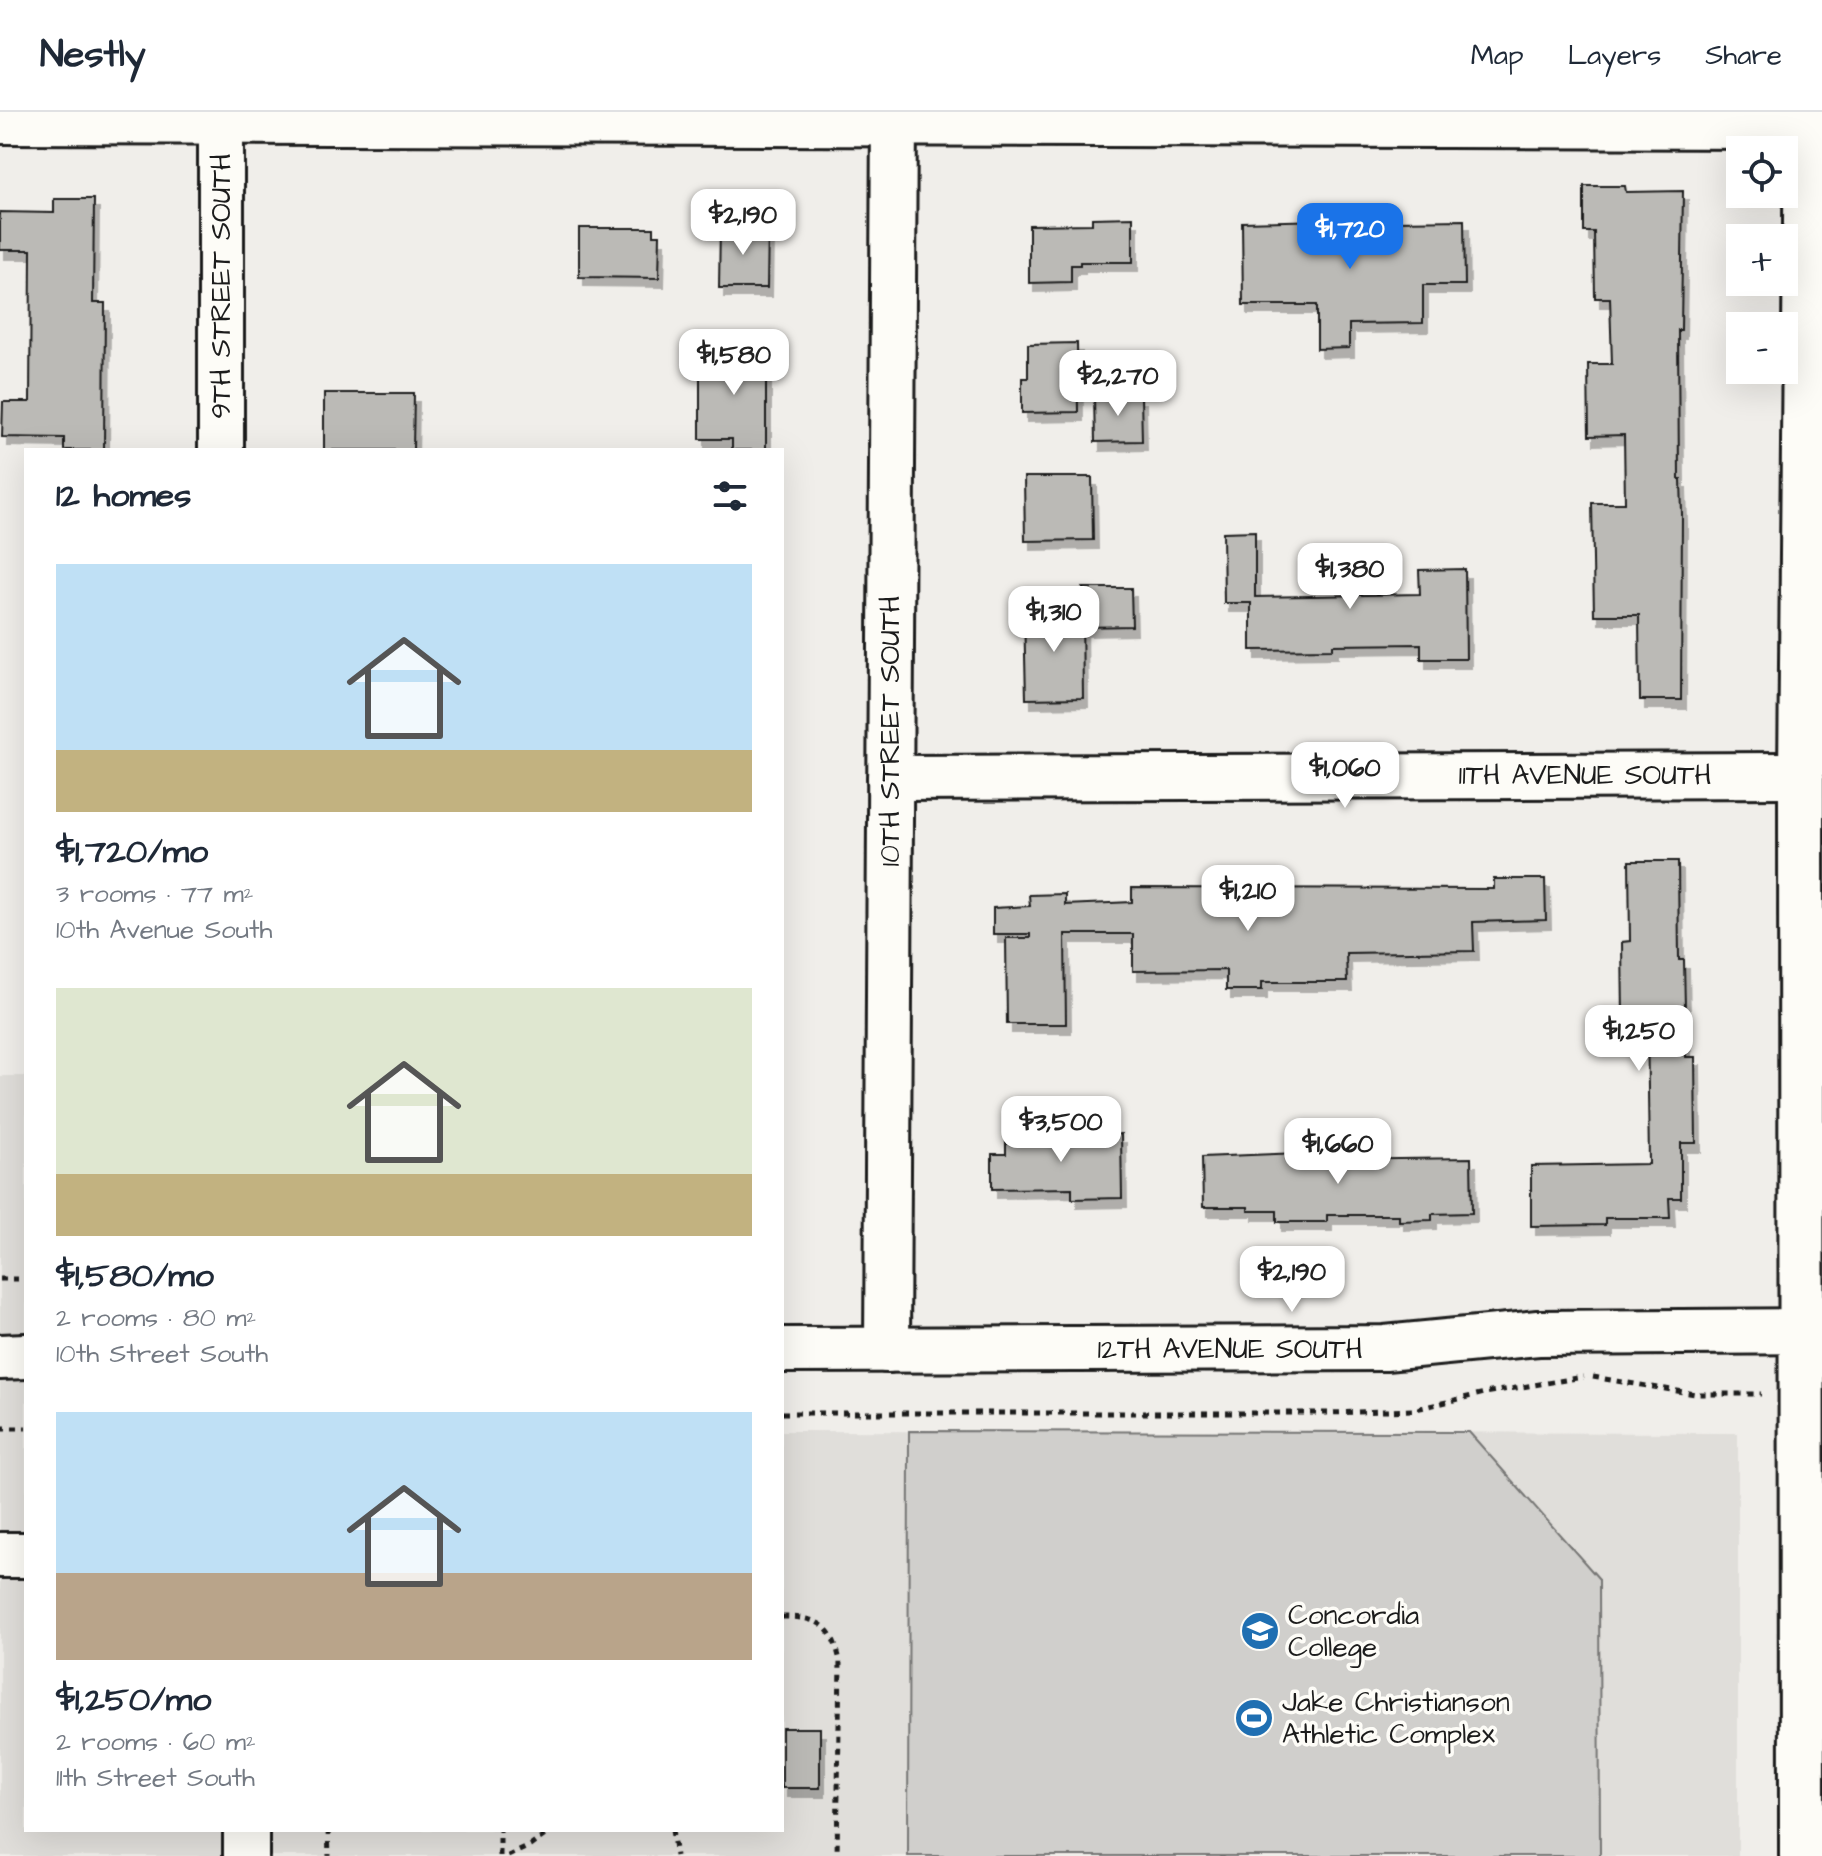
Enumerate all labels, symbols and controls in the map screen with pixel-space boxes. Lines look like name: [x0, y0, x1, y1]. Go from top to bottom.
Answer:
text: Nestly: [40, 29, 146, 81]
text: Map: [1471, 36, 1524, 75]
text: Layers: [1568, 36, 1661, 75]
text: Share: [1705, 36, 1782, 75]
map controls: [1726, 136, 1798, 384]
button: locate: [1726, 136, 1798, 208]
street label: 9TH STREET SOUTH: [202, 153, 241, 419]
pin: $2,190: [678, 189, 808, 257]
text: $2,190: [709, 197, 777, 233]
pin: $1,720: [1285, 203, 1415, 271]
text: $1,720: [1315, 211, 1385, 247]
button: +: [1726, 224, 1798, 296]
button: −: [1726, 312, 1798, 384]
pin: $1,580: [669, 329, 799, 397]
text: $1,580: [697, 337, 771, 373]
pin: $2,270: [1053, 350, 1183, 418]
text: $2,270: [1077, 358, 1159, 394]
text: 12 homes: [56, 472, 191, 520]
icon: filters: [708, 474, 752, 518]
pin: $1,380: [1285, 543, 1415, 611]
text: $1,380: [1316, 551, 1384, 587]
pin: $1,310: [989, 586, 1119, 654]
text: $1,310: [1026, 594, 1082, 630]
street label: 10TH STREET SOUTH: [871, 595, 910, 866]
icon: home: [332, 616, 476, 760]
pin: $1,060: [1280, 742, 1410, 810]
text: $1,060: [1309, 750, 1381, 786]
street label: 11TH AVENUE SOUTH: [1459, 756, 1711, 795]
text: $1,720/mo: [56, 828, 208, 876]
pin: $1,210: [1183, 865, 1313, 933]
text: $1,210: [1219, 873, 1277, 909]
text: 3 rooms · 77 m²: [56, 876, 253, 912]
text: 10th Avenue South: [56, 912, 272, 948]
pin: $1,250: [1574, 1005, 1704, 1073]
text: $1,250: [1603, 1013, 1675, 1049]
icon: home: [332, 1040, 476, 1184]
pin: $3,500: [996, 1096, 1126, 1164]
text: $3,500: [1019, 1104, 1103, 1140]
pin: $1,660: [1273, 1118, 1403, 1186]
text: $1,660: [1302, 1126, 1374, 1162]
pin: $2,190: [1227, 1246, 1357, 1314]
text: $1,580/mo: [56, 1252, 214, 1300]
text: $2,190: [1258, 1254, 1326, 1290]
text: 2 rooms · 80 m²: [56, 1300, 256, 1336]
street label: 12TH AVENUE SOUTH: [1097, 1330, 1363, 1369]
text: 10th Street South: [56, 1336, 268, 1372]
icon: home: [332, 1464, 476, 1608]
place label: Concordia College: [1288, 1596, 1419, 1668]
school or university icon: Concordia College: [1239, 1610, 1281, 1652]
text: $1,250/mo: [56, 1676, 211, 1724]
place label: Jake Christianson Athletic Complex: [1282, 1683, 1510, 1754]
sports icon: Jake Christianson Athletic Complex: [1233, 1697, 1275, 1739]
text: 2 rooms · 60 m²: [56, 1724, 256, 1760]
text: 11th Street South: [56, 1760, 255, 1796]

